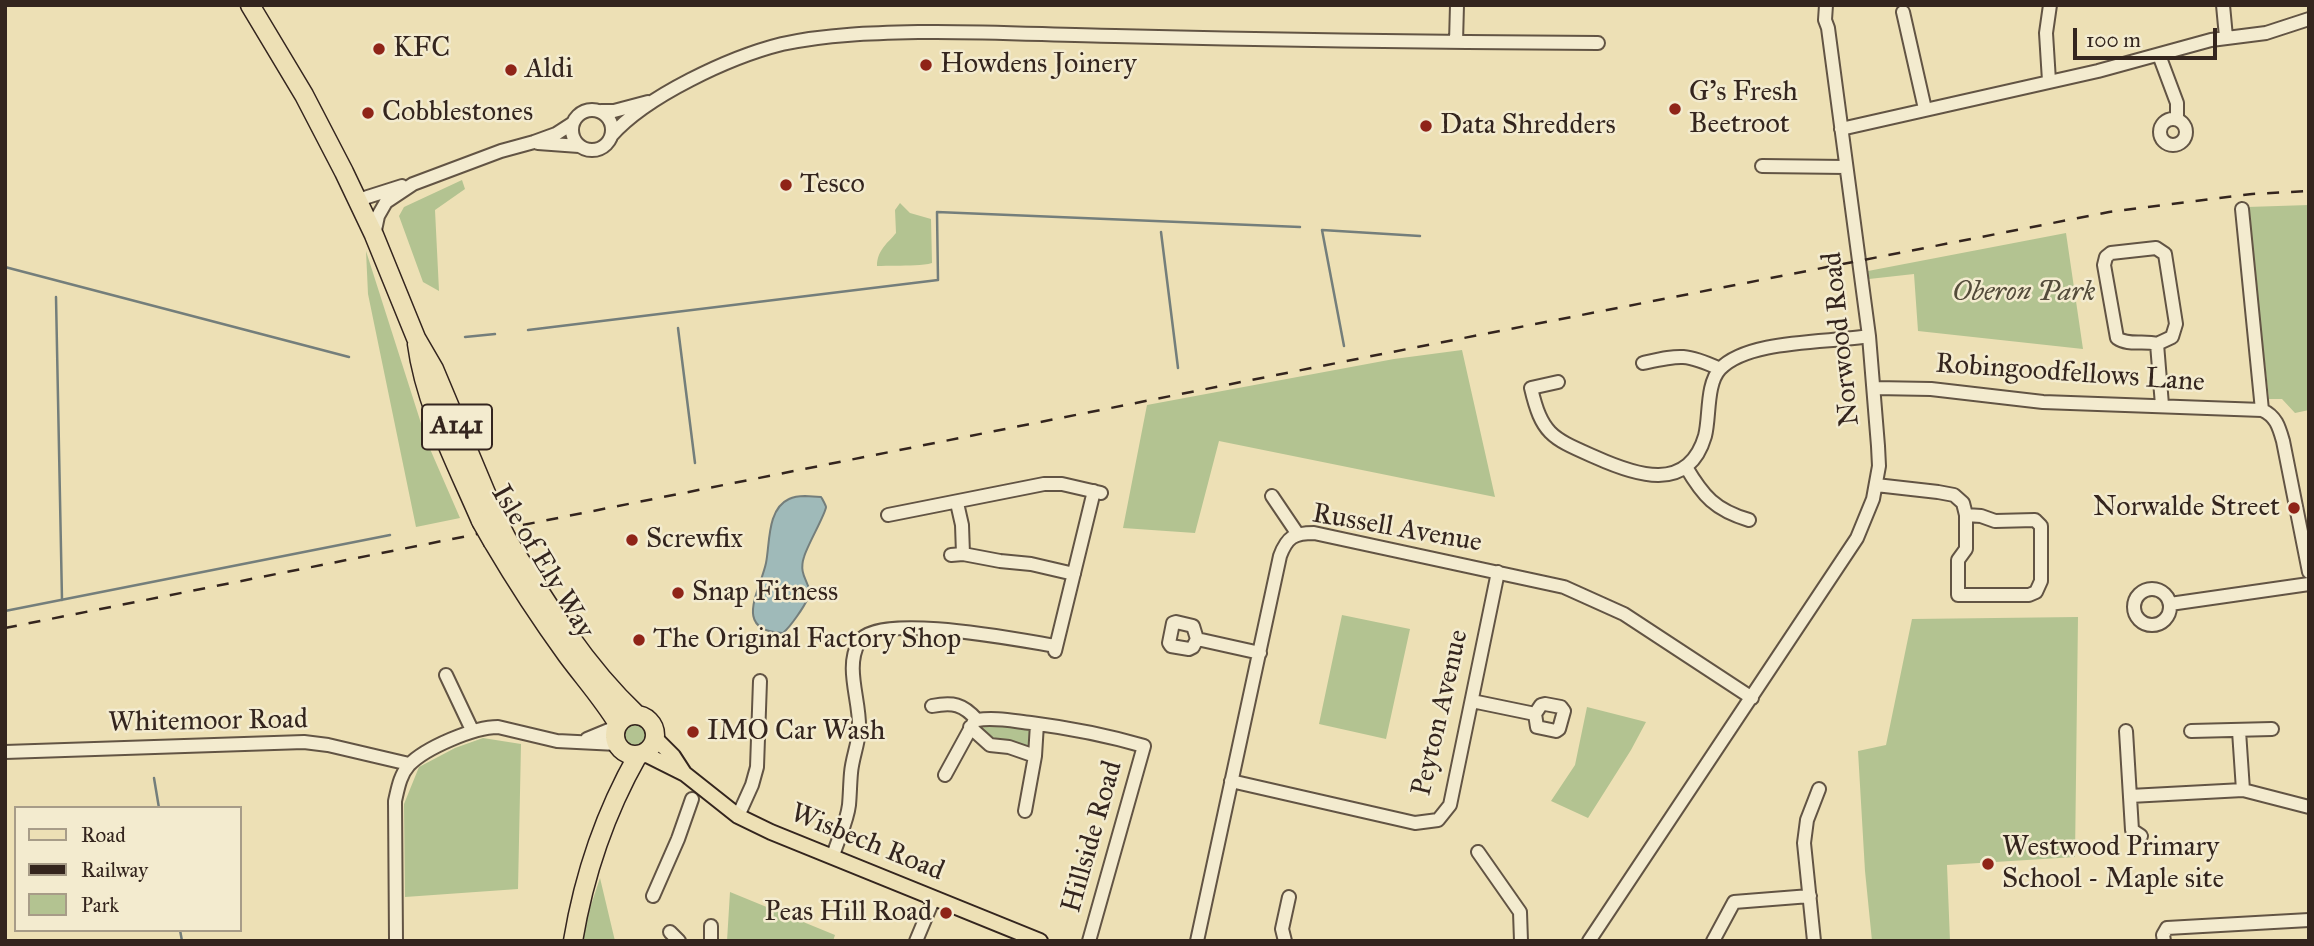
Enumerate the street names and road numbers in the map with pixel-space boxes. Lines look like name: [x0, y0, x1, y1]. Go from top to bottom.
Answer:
street label: Norwood Road: [1816, 250, 1868, 428]
street label: Robingoodfellows Lane: [1934, 348, 2206, 400]
road number: A141: [422, 404, 492, 449]
street label: Isle of Ely Way: [483, 479, 601, 645]
street label: Russell Avenue: [1310, 498, 1484, 560]
street label: Peyton Avenue: [1406, 627, 1476, 799]
street label: Whitemoor Road: [108, 703, 308, 741]
street label: Hillside Road: [1055, 757, 1131, 917]
street label: Wisbech Road: [785, 797, 949, 889]

